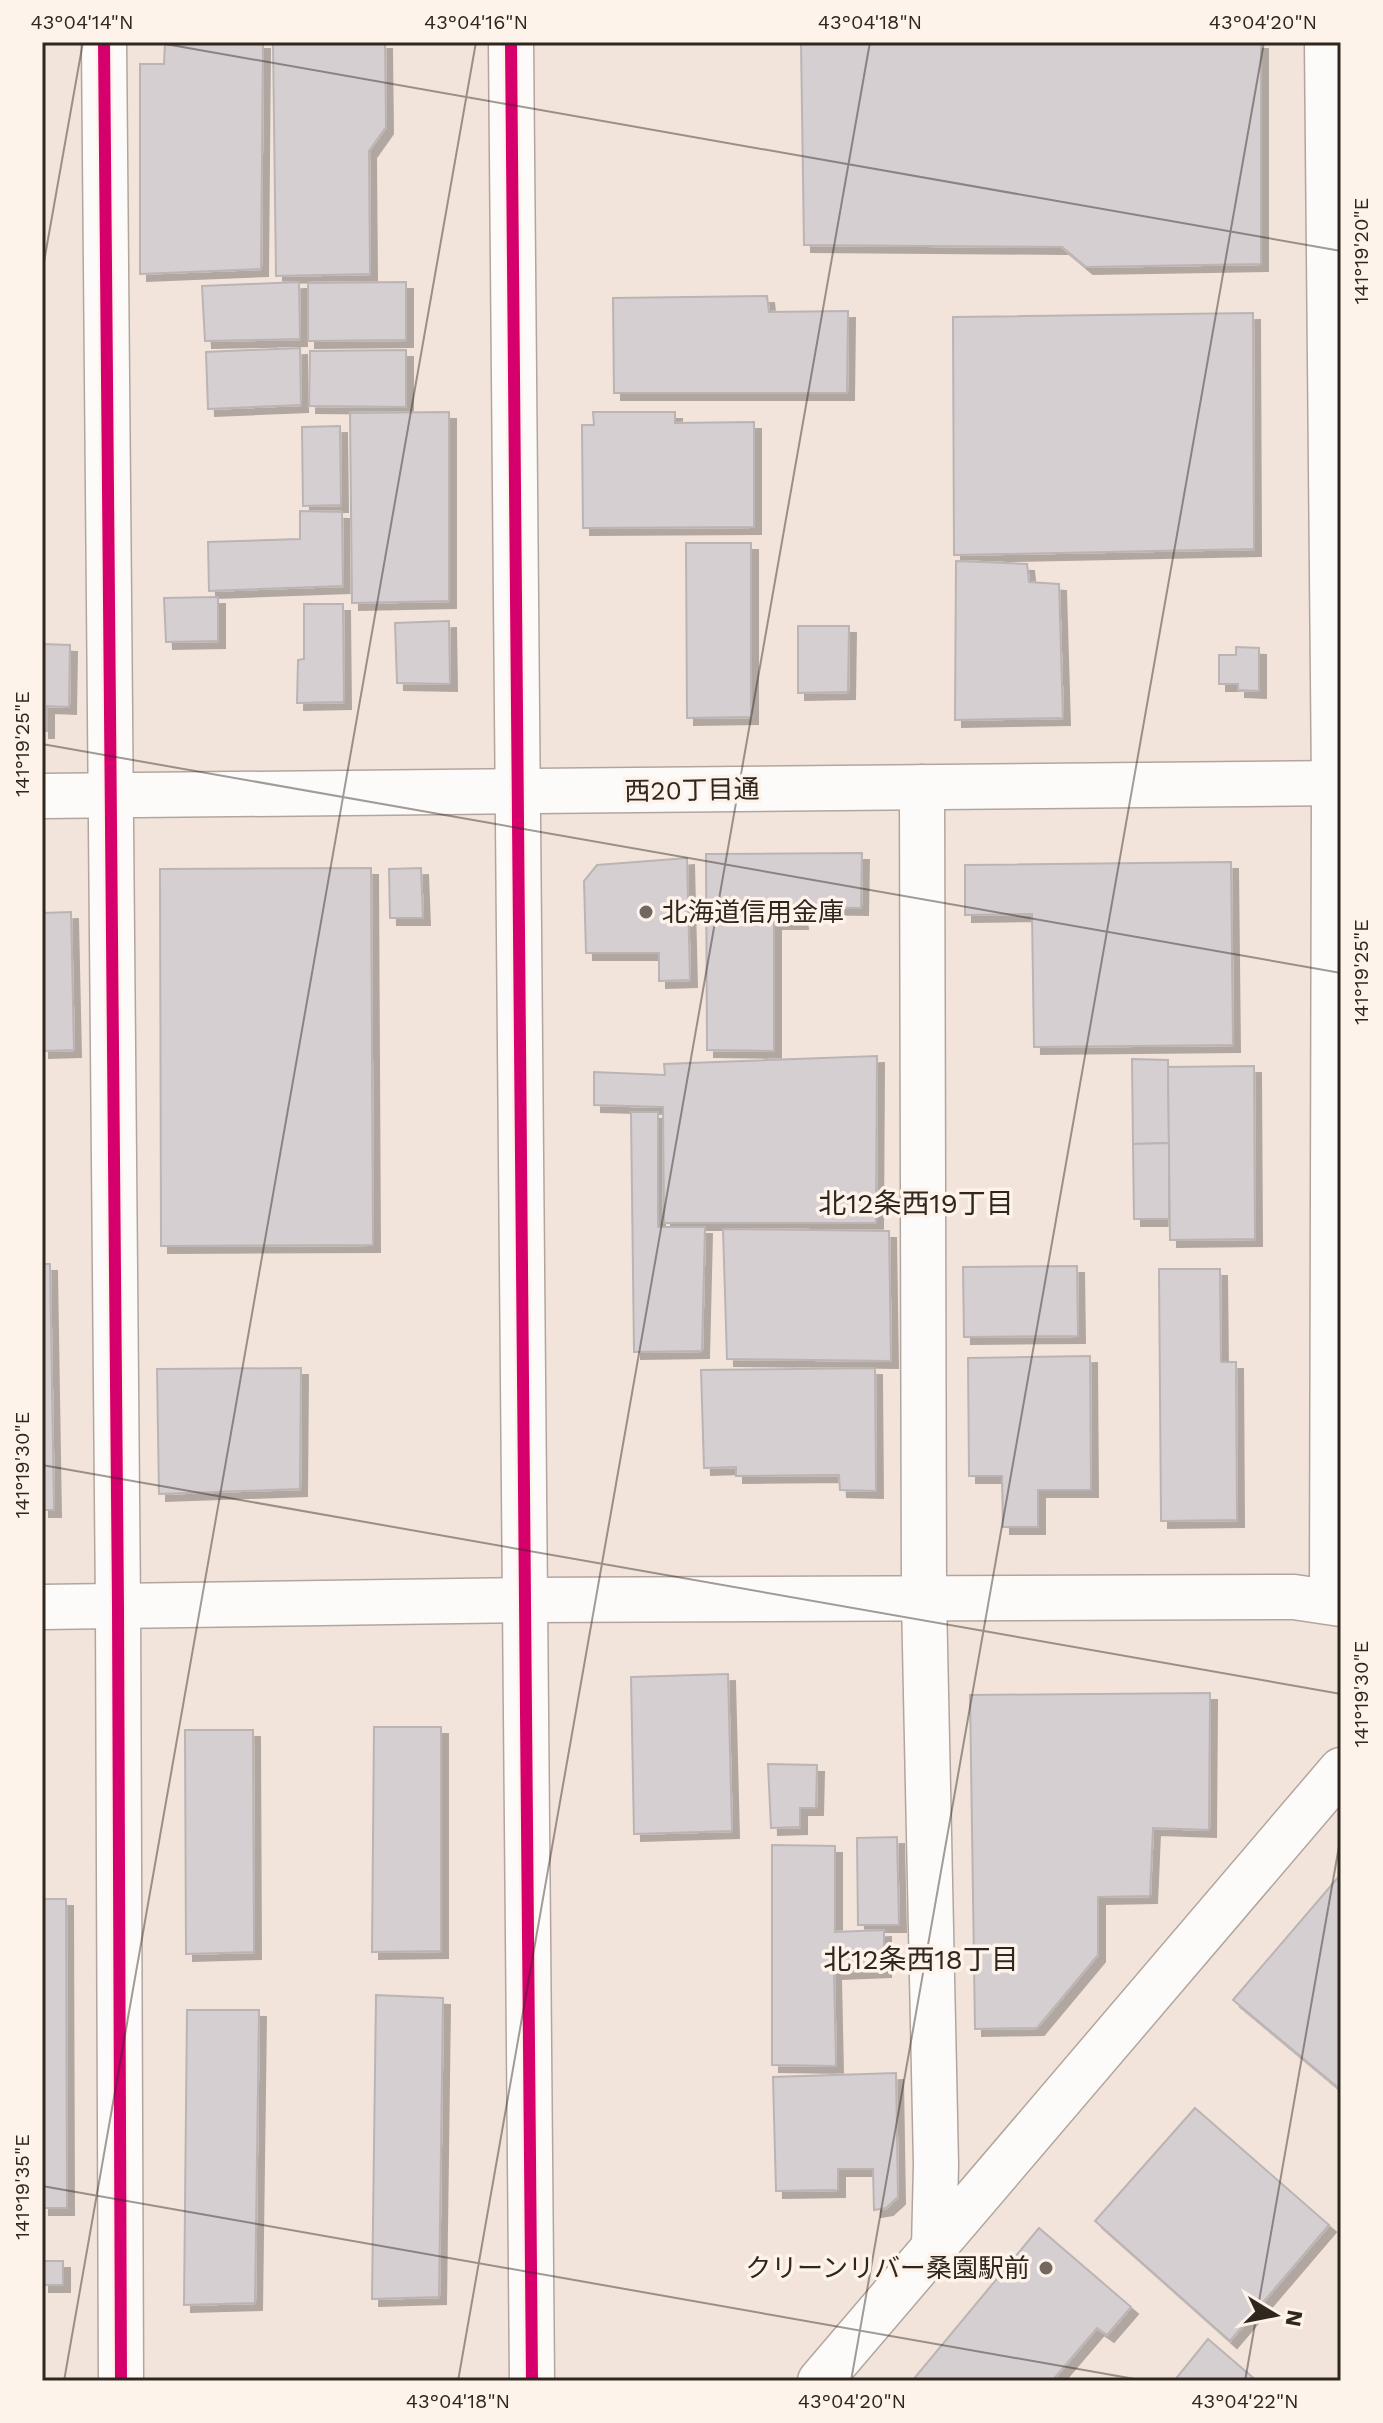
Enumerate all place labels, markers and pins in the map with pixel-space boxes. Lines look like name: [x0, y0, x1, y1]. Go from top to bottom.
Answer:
place label: 北海道信用金庫: [662, 897, 844, 927]
marker: 北海道信用金庫: [637, 903, 655, 921]
place label: クリーンリバー桑園駅前: [745, 2253, 1030, 2283]
marker: クリーンリバー桑園駅前: [1037, 2259, 1055, 2277]

